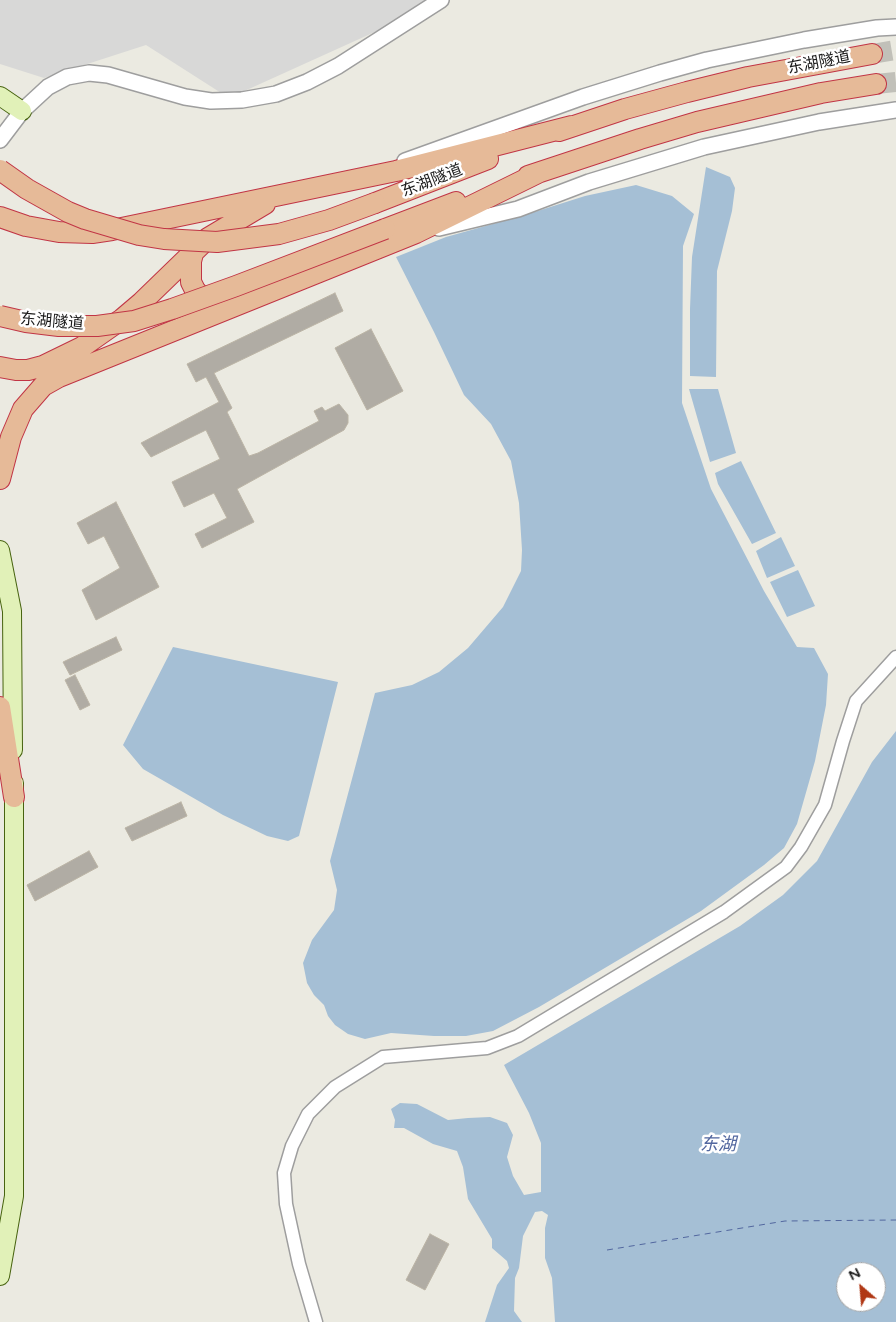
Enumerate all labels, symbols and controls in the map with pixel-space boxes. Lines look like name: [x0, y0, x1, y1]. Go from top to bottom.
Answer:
street label: 东湖隧道: [786, 47, 852, 79]
street label: 东湖隧道: [399, 161, 465, 201]
street label: 东湖隧道: [19, 310, 85, 334]
water label: 东湖: [700, 1134, 736, 1156]
north arrow: [836, 1262, 886, 1312]
text: N: [846, 1264, 863, 1284]

